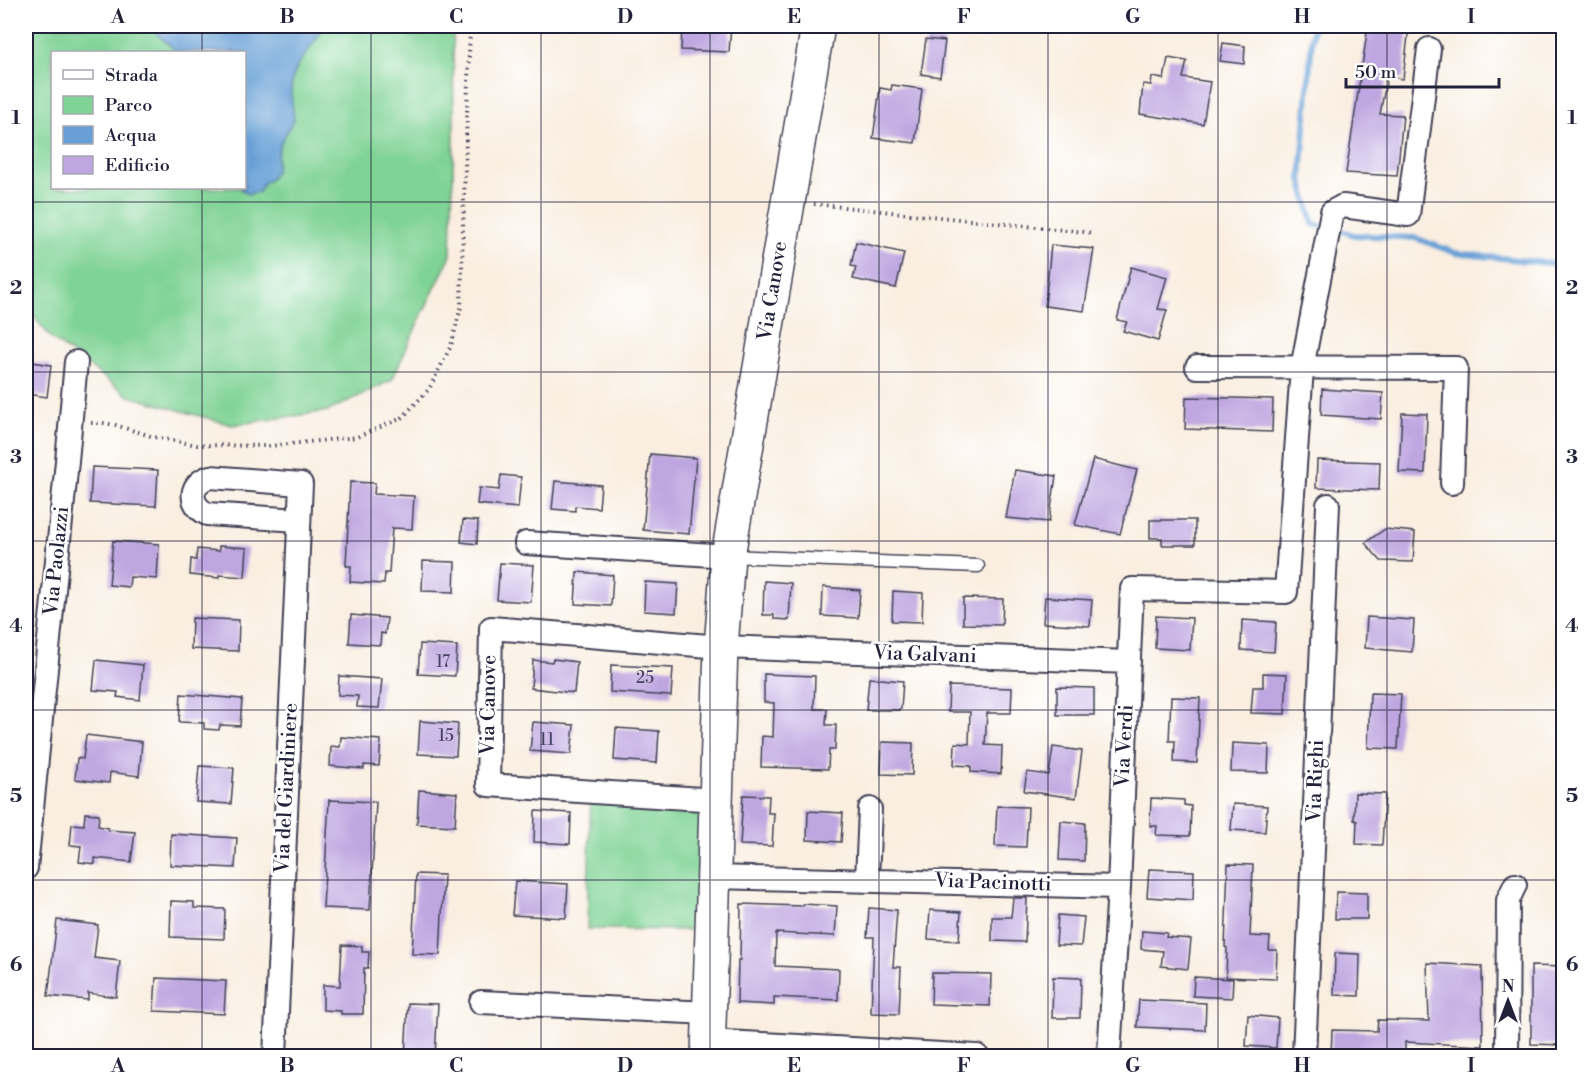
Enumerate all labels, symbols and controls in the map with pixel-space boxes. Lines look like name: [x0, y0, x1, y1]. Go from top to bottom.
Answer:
text: A: [110, 5, 126, 30]
text: B: [279, 5, 295, 30]
text: C: [449, 5, 463, 30]
text: D: [617, 5, 633, 30]
text: E: [787, 5, 801, 30]
text: F: [957, 5, 971, 30]
text: G: [1125, 5, 1141, 30]
text: H: [1294, 5, 1311, 30]
text: I: [1467, 5, 1475, 30]
legend: [51, 51, 246, 189]
scale bar: [1346, 51, 1499, 89]
text: 50 m: [1355, 61, 1397, 84]
text: Strada: [105, 64, 159, 87]
text: Parco: [105, 94, 152, 117]
text: 1: [11, 106, 21, 131]
text: 1: [1567, 106, 1577, 131]
text: Acqua: [104, 124, 157, 147]
text: Edificio: [105, 154, 170, 177]
street label: Via Canove: [753, 239, 793, 344]
text: 2: [10, 276, 22, 301]
text: 2: [1566, 276, 1578, 301]
text: 3: [10, 445, 22, 470]
text: 3: [1566, 445, 1578, 470]
street label: Via Paolazzi: [39, 505, 75, 618]
text: 4: [9, 614, 23, 639]
text: 4: [1565, 614, 1579, 639]
street label: Via Galvani: [872, 641, 978, 669]
house number: 17: [436, 652, 450, 672]
street label: Via Canove: [476, 655, 502, 756]
house number: 25: [636, 668, 654, 688]
street label: Via del Giardiniere: [270, 702, 304, 875]
street label: Via Verdi: [1110, 703, 1140, 789]
house number: 15: [438, 726, 454, 746]
house number: 11: [540, 730, 554, 750]
street label: Via Righi: [1302, 739, 1330, 824]
text: 5: [10, 784, 22, 809]
text: 5: [1566, 784, 1578, 809]
street label: Via Pacinotti: [933, 868, 1052, 898]
text: 6: [10, 953, 23, 978]
text: 6: [1566, 953, 1579, 978]
north arrow: [1478, 971, 1538, 1031]
text: N: [1502, 977, 1515, 997]
text: A: [110, 1054, 126, 1079]
text: B: [279, 1054, 295, 1079]
text: C: [449, 1054, 463, 1079]
text: D: [617, 1054, 633, 1079]
text: E: [787, 1054, 801, 1079]
text: F: [957, 1054, 971, 1079]
text: G: [1125, 1054, 1141, 1079]
text: H: [1294, 1054, 1311, 1079]
text: I: [1467, 1054, 1475, 1079]

